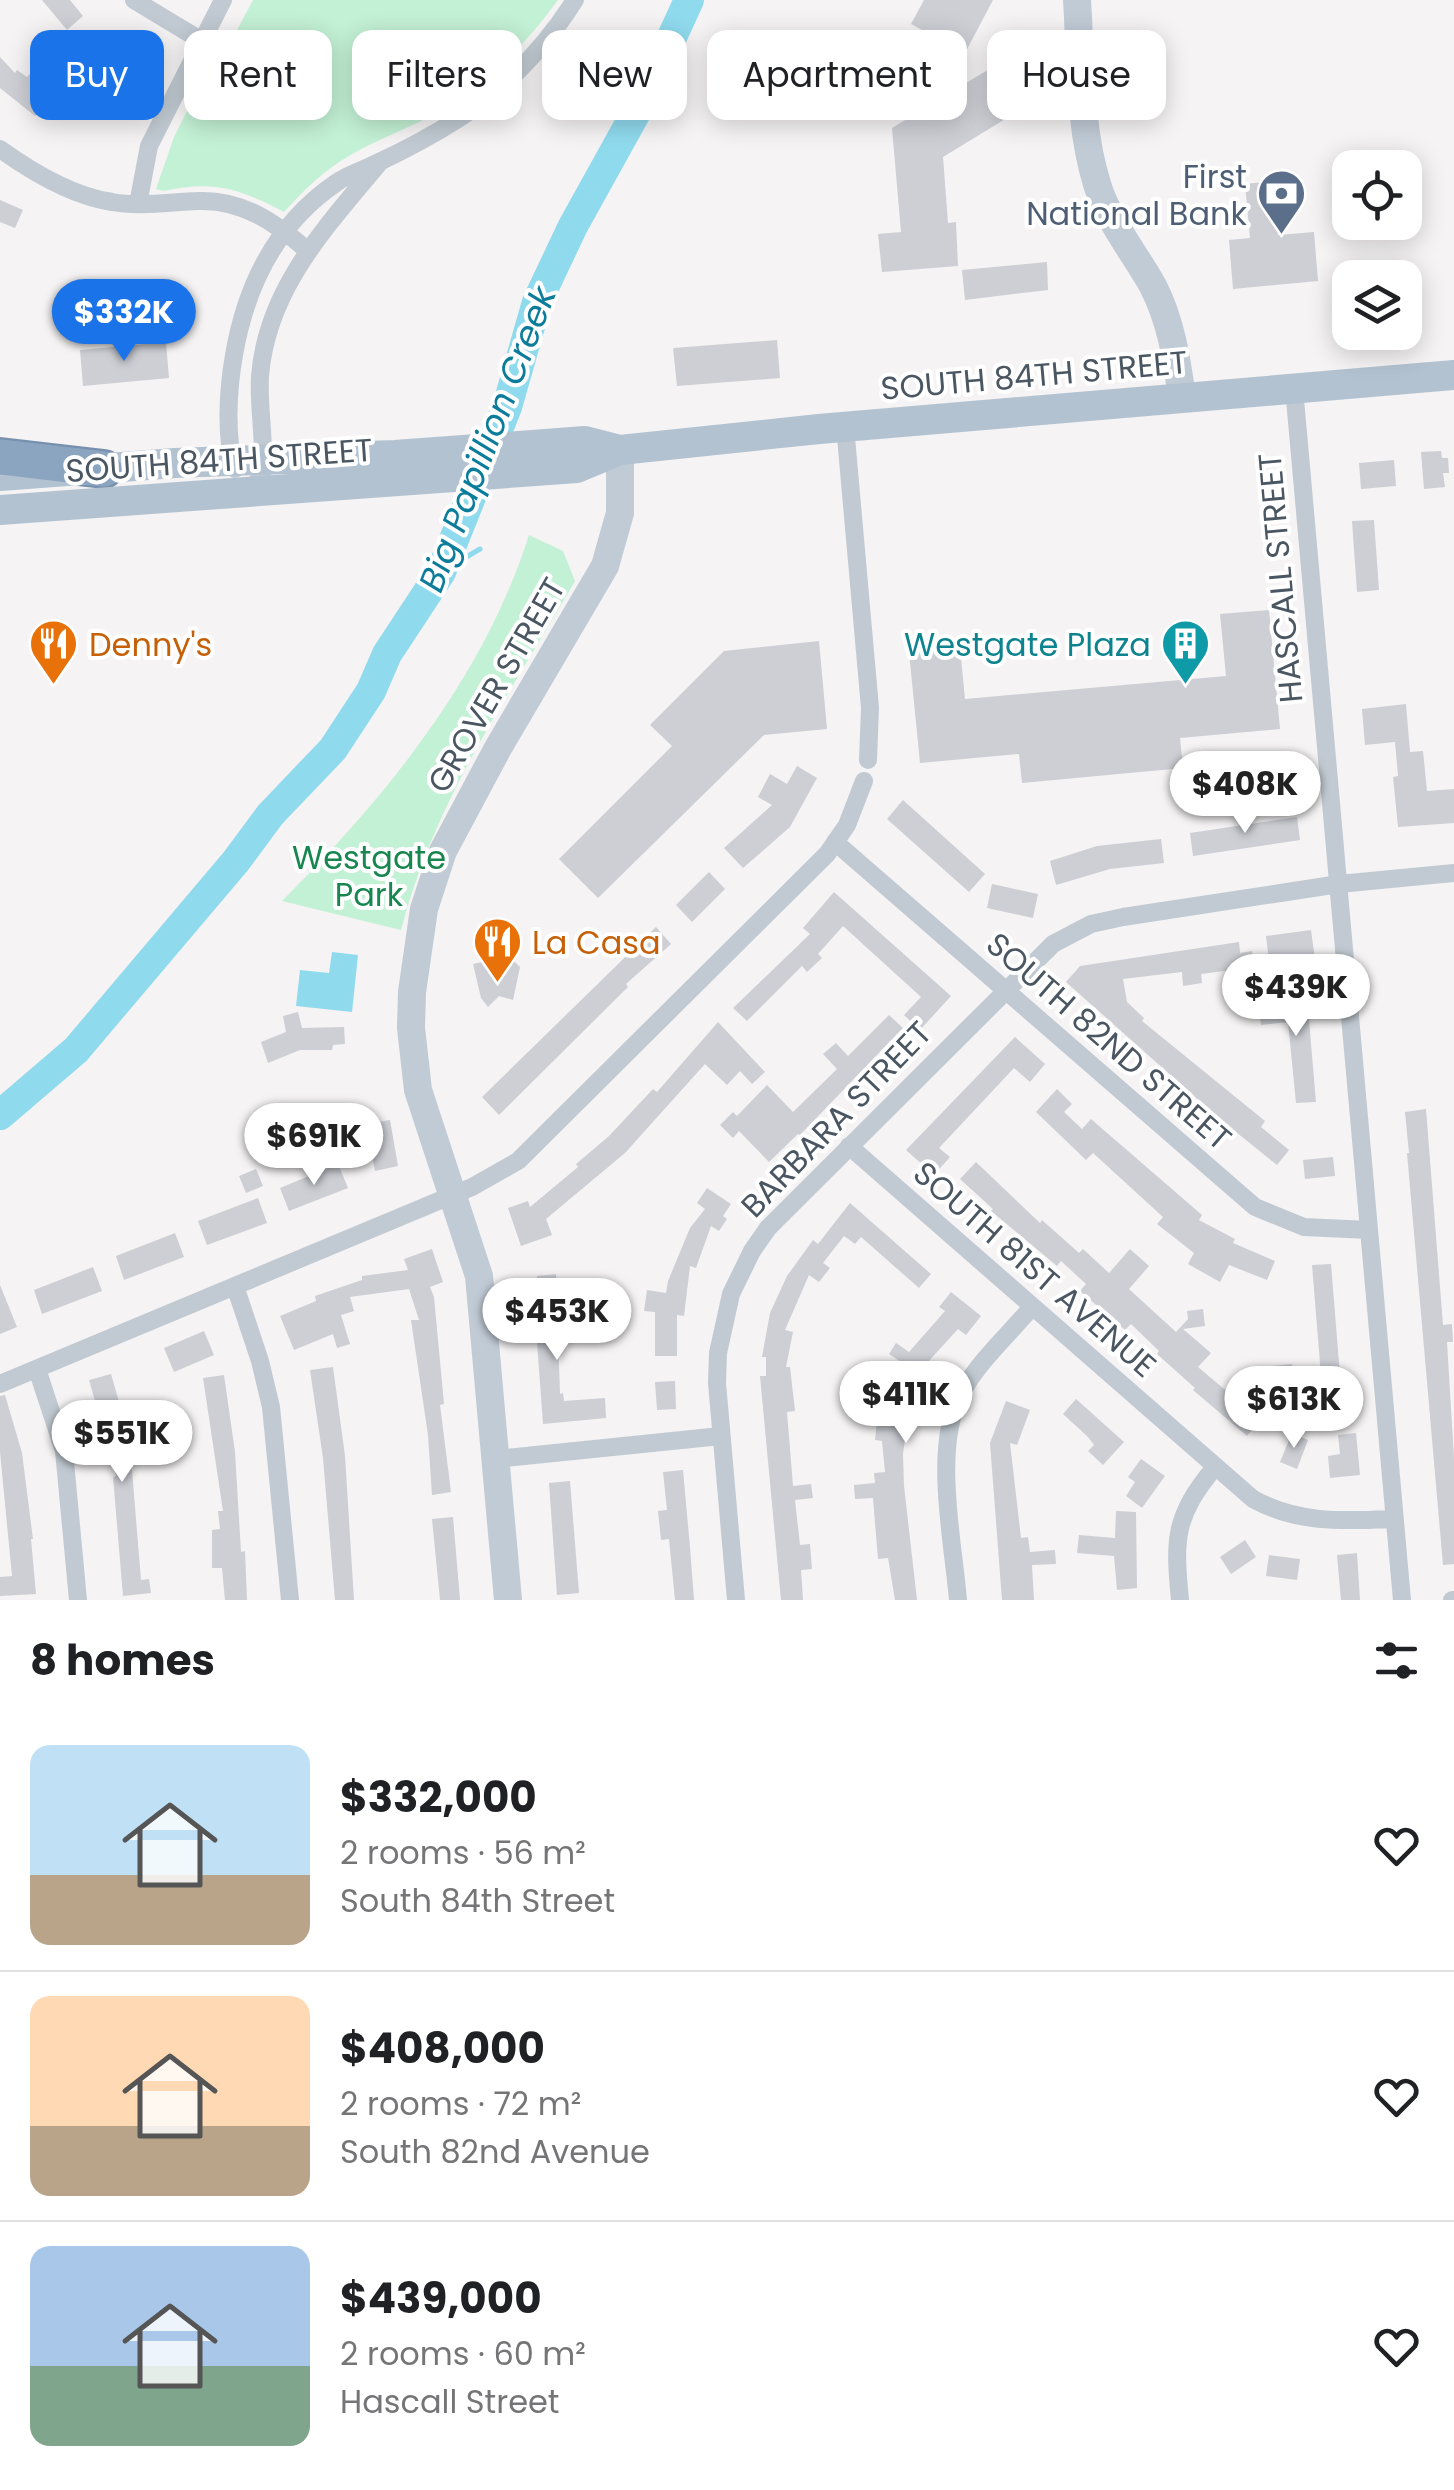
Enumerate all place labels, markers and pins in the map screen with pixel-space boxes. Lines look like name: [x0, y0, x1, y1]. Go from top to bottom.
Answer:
place label: First National Bank: [1026, 154, 1248, 236]
bank icon: First National Bank: [1256, 168, 1308, 236]
pin: $332K: [54, 279, 194, 364]
restaurant icon: Denny's: [28, 618, 80, 686]
building icon: Westgate Plaza: [1160, 618, 1212, 686]
place label: Denny's: [89, 622, 212, 667]
place label: Westgate Plaza: [904, 622, 1151, 667]
pin: $408K: [1175, 751, 1315, 836]
restaurant icon: La Casa: [471, 916, 523, 984]
place label: La Casa: [532, 920, 661, 965]
pin: $439K: [1226, 954, 1366, 1039]
pin: $691K: [244, 1103, 384, 1188]
pin: $453K: [487, 1278, 627, 1363]
pin: $411K: [836, 1361, 976, 1446]
pin: $613K: [1224, 1366, 1364, 1451]
pin: $551K: [52, 1400, 192, 1485]

